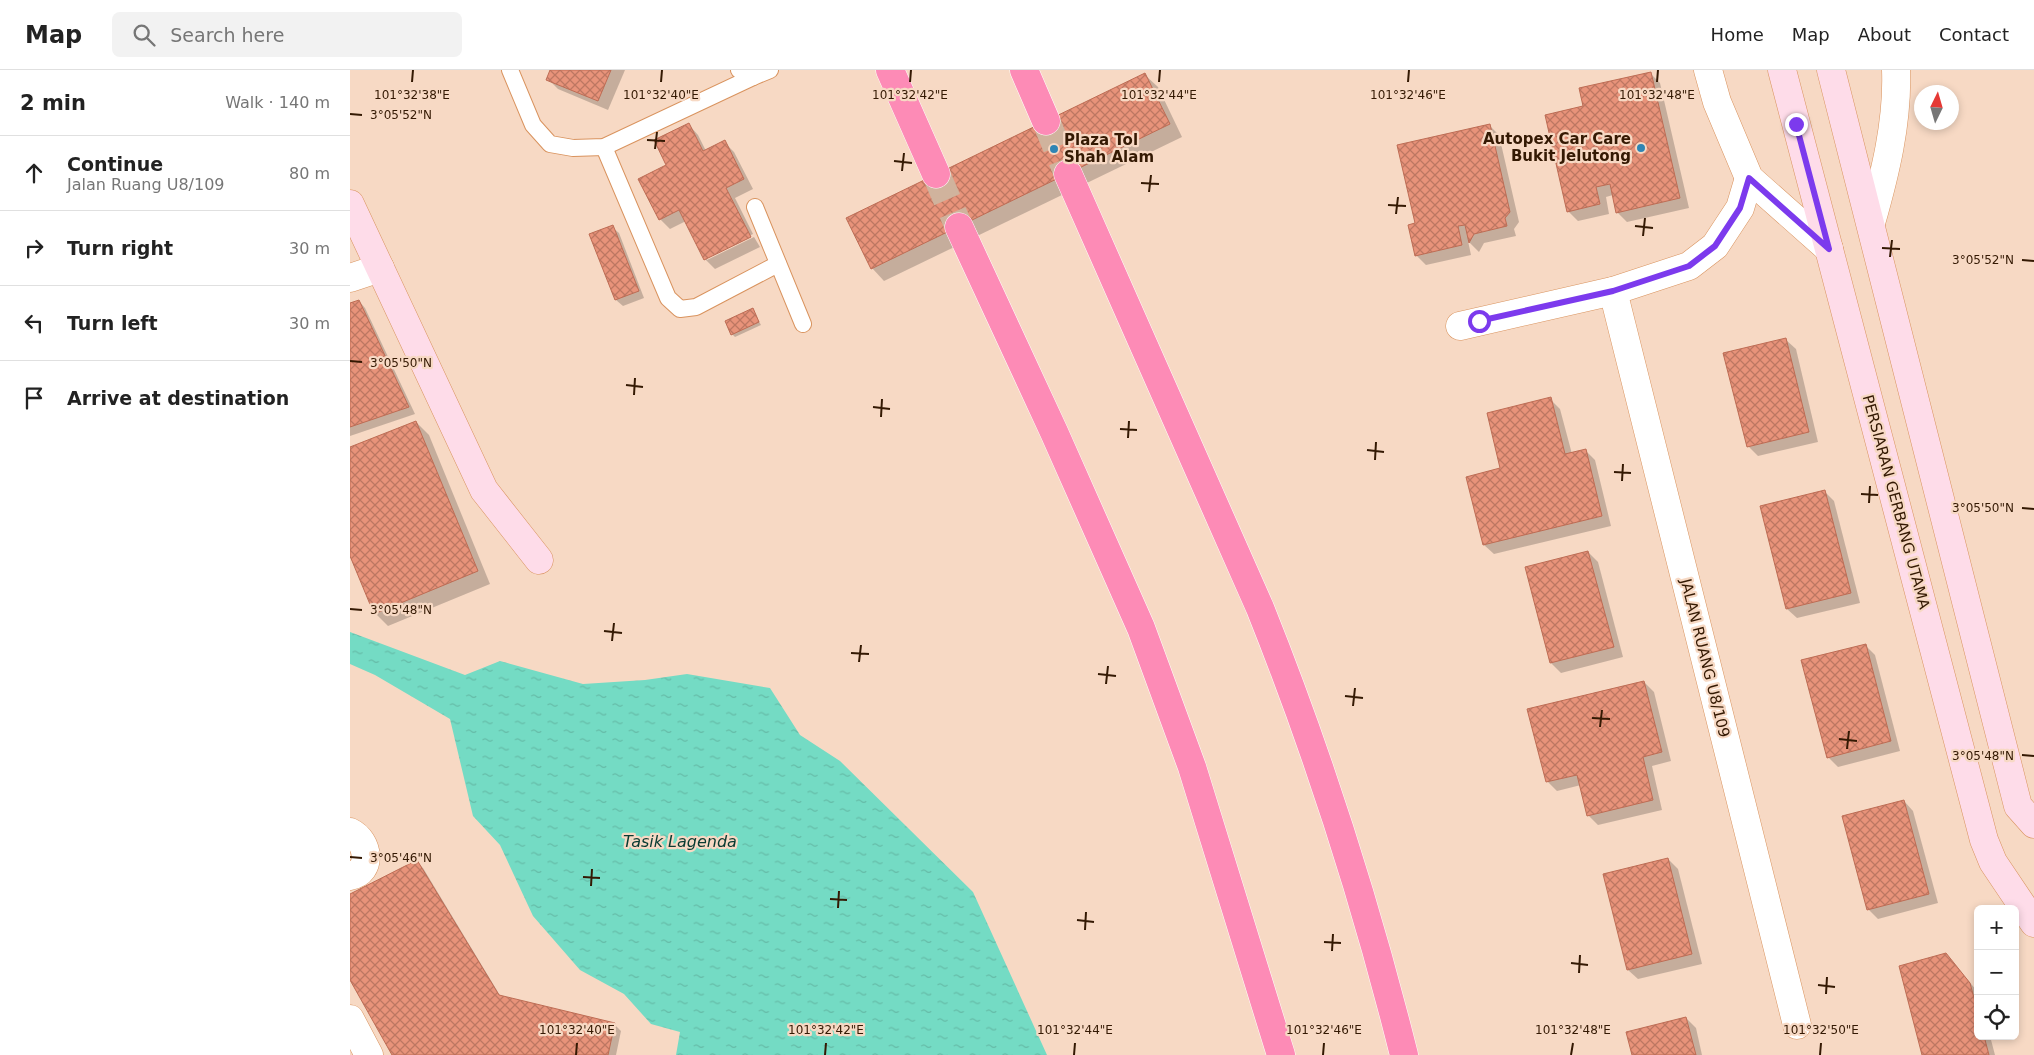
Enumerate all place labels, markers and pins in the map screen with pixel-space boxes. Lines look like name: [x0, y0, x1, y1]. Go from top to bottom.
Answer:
place label: Autopex Car Care Bukit Jelutong: [1483, 130, 1631, 165]
place label: Plaza Tol Shah Alam: [1064, 131, 1154, 166]
marker: Autopex Car Care Bukit Jelutong: [1635, 142, 1647, 154]
marker: Plaza Tol Shah Alam: [1048, 143, 1060, 155]

